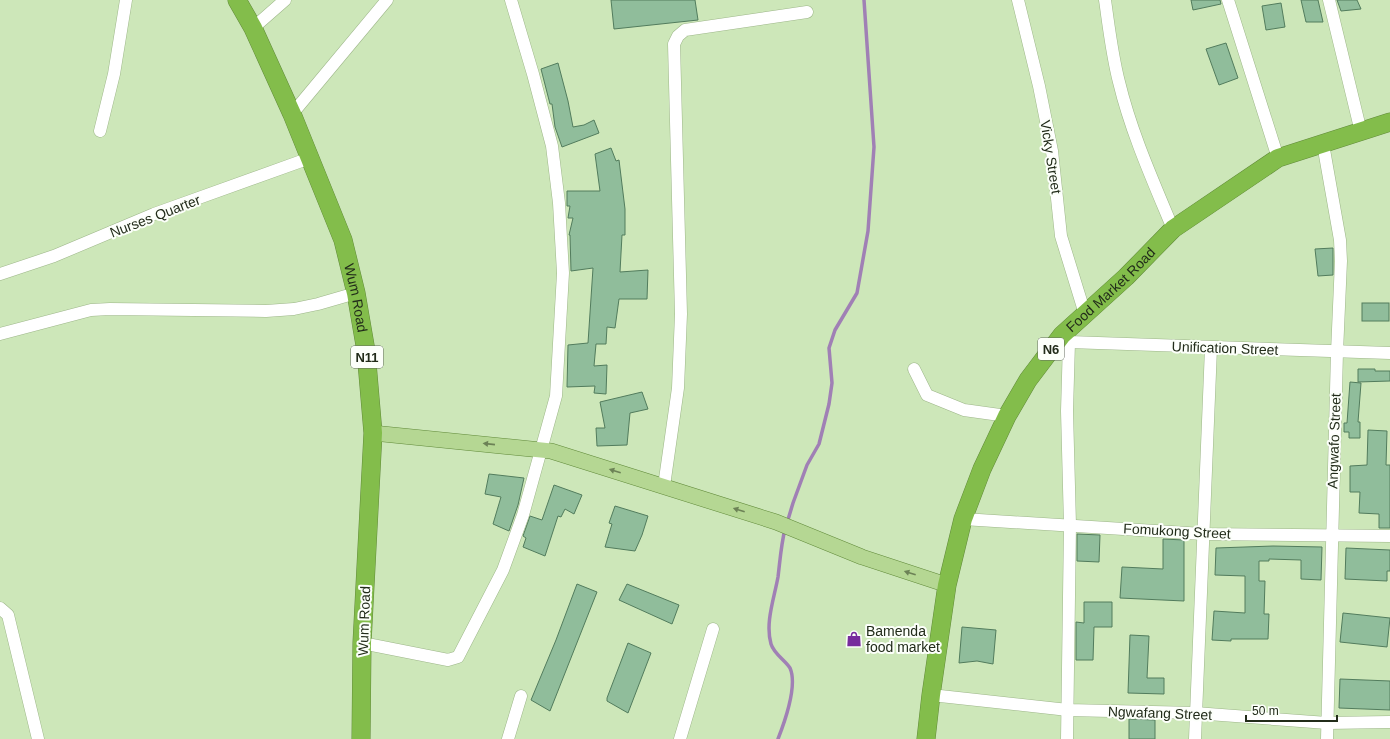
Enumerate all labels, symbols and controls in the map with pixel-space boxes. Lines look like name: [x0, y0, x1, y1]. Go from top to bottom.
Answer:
street label: Vicky Street: [1037, 119, 1065, 195]
street label: Nurses Quarter: [107, 191, 203, 241]
street label: Food Market Road: [1063, 244, 1158, 335]
street label: Wum Road: [341, 262, 371, 334]
road number: N6: [1038, 338, 1064, 360]
street label: Unification Street: [1171, 338, 1279, 358]
road number: N11: [351, 346, 383, 368]
street label: Angwafo Street: [1324, 393, 1344, 489]
one-way arrow: [483, 441, 495, 448]
one-way arrow: [609, 468, 621, 474]
one-way arrow: [733, 507, 745, 513]
street label: Fomukong Street: [1123, 520, 1231, 542]
one-way arrow: [904, 569, 916, 575]
street label: Wum Road: [355, 586, 373, 656]
place label: Bamenda food market: [866, 623, 940, 655]
shop icon: Bamenda food market: [845, 630, 863, 648]
scale bar: [1246, 697, 1337, 723]
street label: Ngwafang Street: [1108, 703, 1212, 723]
text: 50 m: [1252, 704, 1279, 718]

